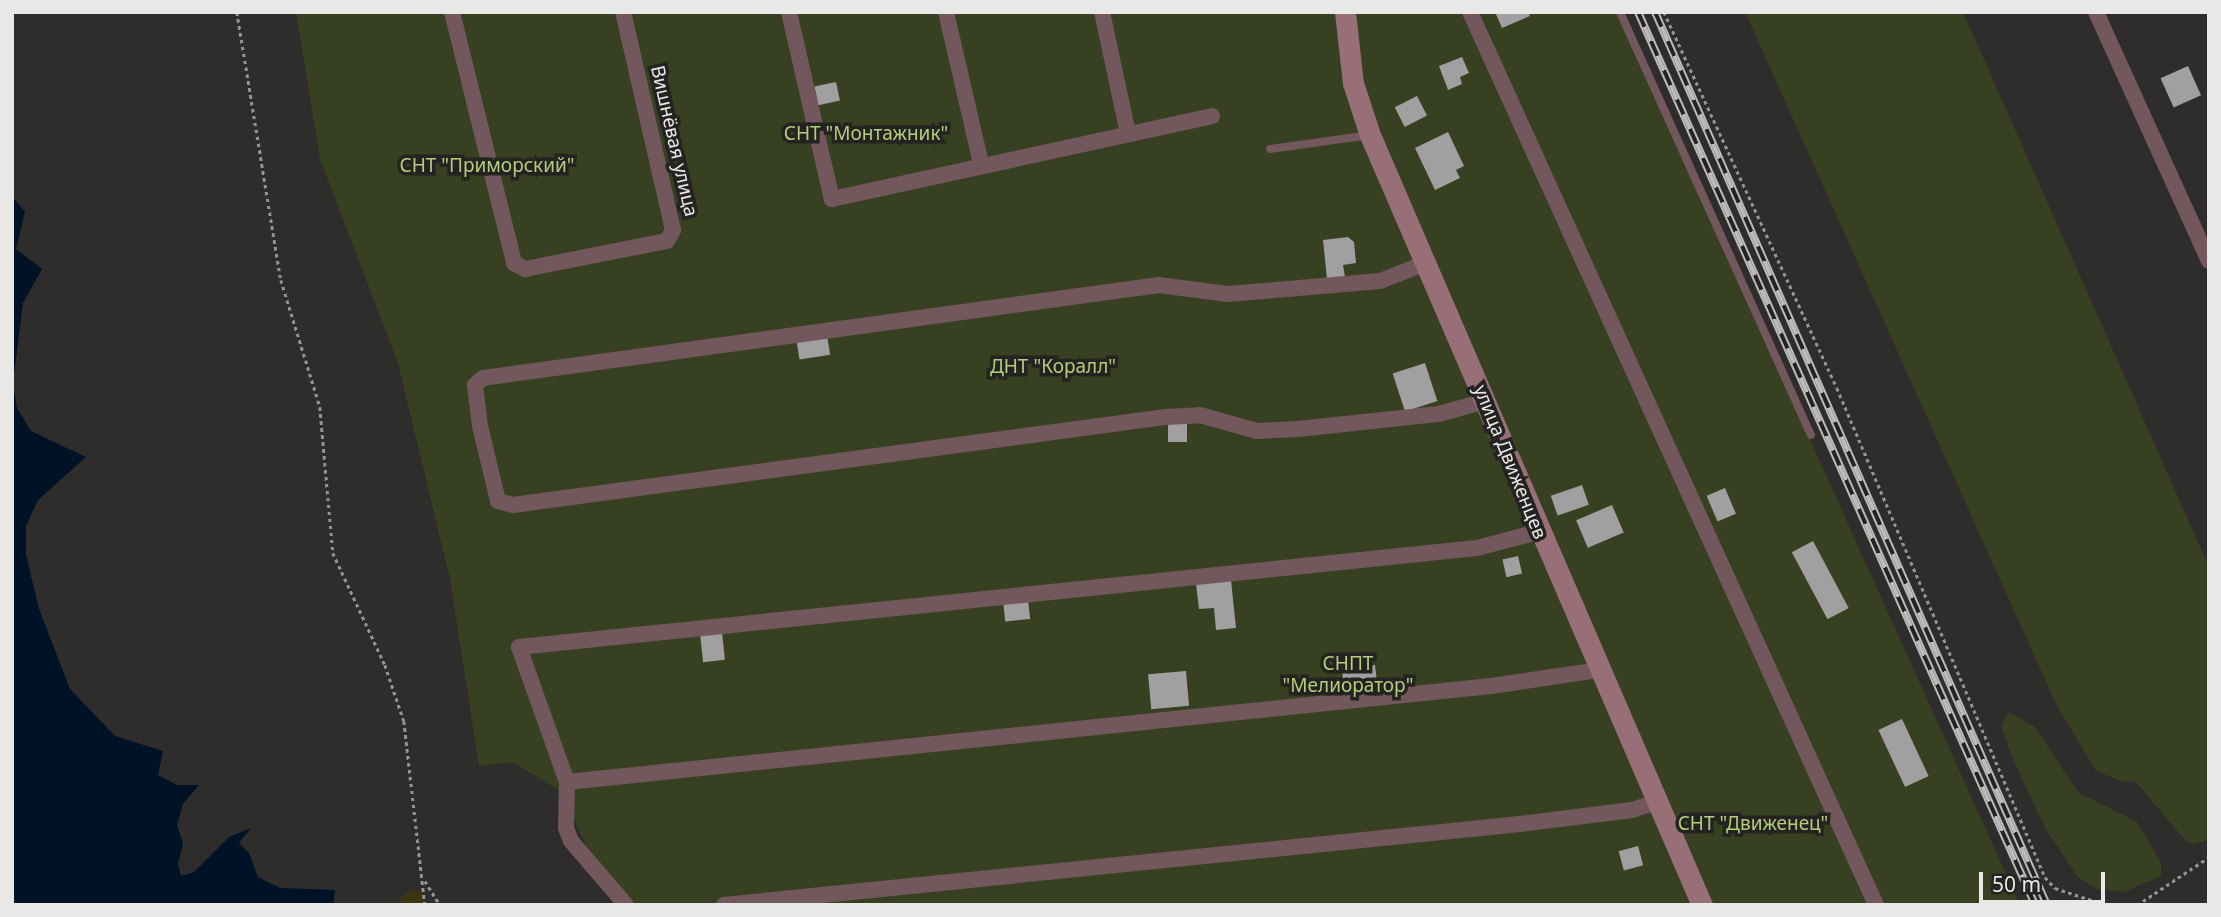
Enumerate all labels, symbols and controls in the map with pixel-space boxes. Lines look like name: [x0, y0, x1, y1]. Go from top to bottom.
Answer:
street label: Вишнёвая улица: [646, 63, 702, 219]
park label: СНТ "Монтажник": [784, 123, 948, 145]
park label: СНТ "Приморский": [399, 155, 575, 177]
park label: ДНТ "Коралл": [990, 356, 1116, 378]
street label: улица Движенцев: [1469, 382, 1551, 542]
park label: СНПТ "Мелиоратор": [1283, 653, 1413, 697]
park label: СНТ "Движенец": [1678, 813, 1828, 835]
scale bar: [1983, 858, 2109, 902]
text: 50 m: [1992, 870, 2041, 898]

